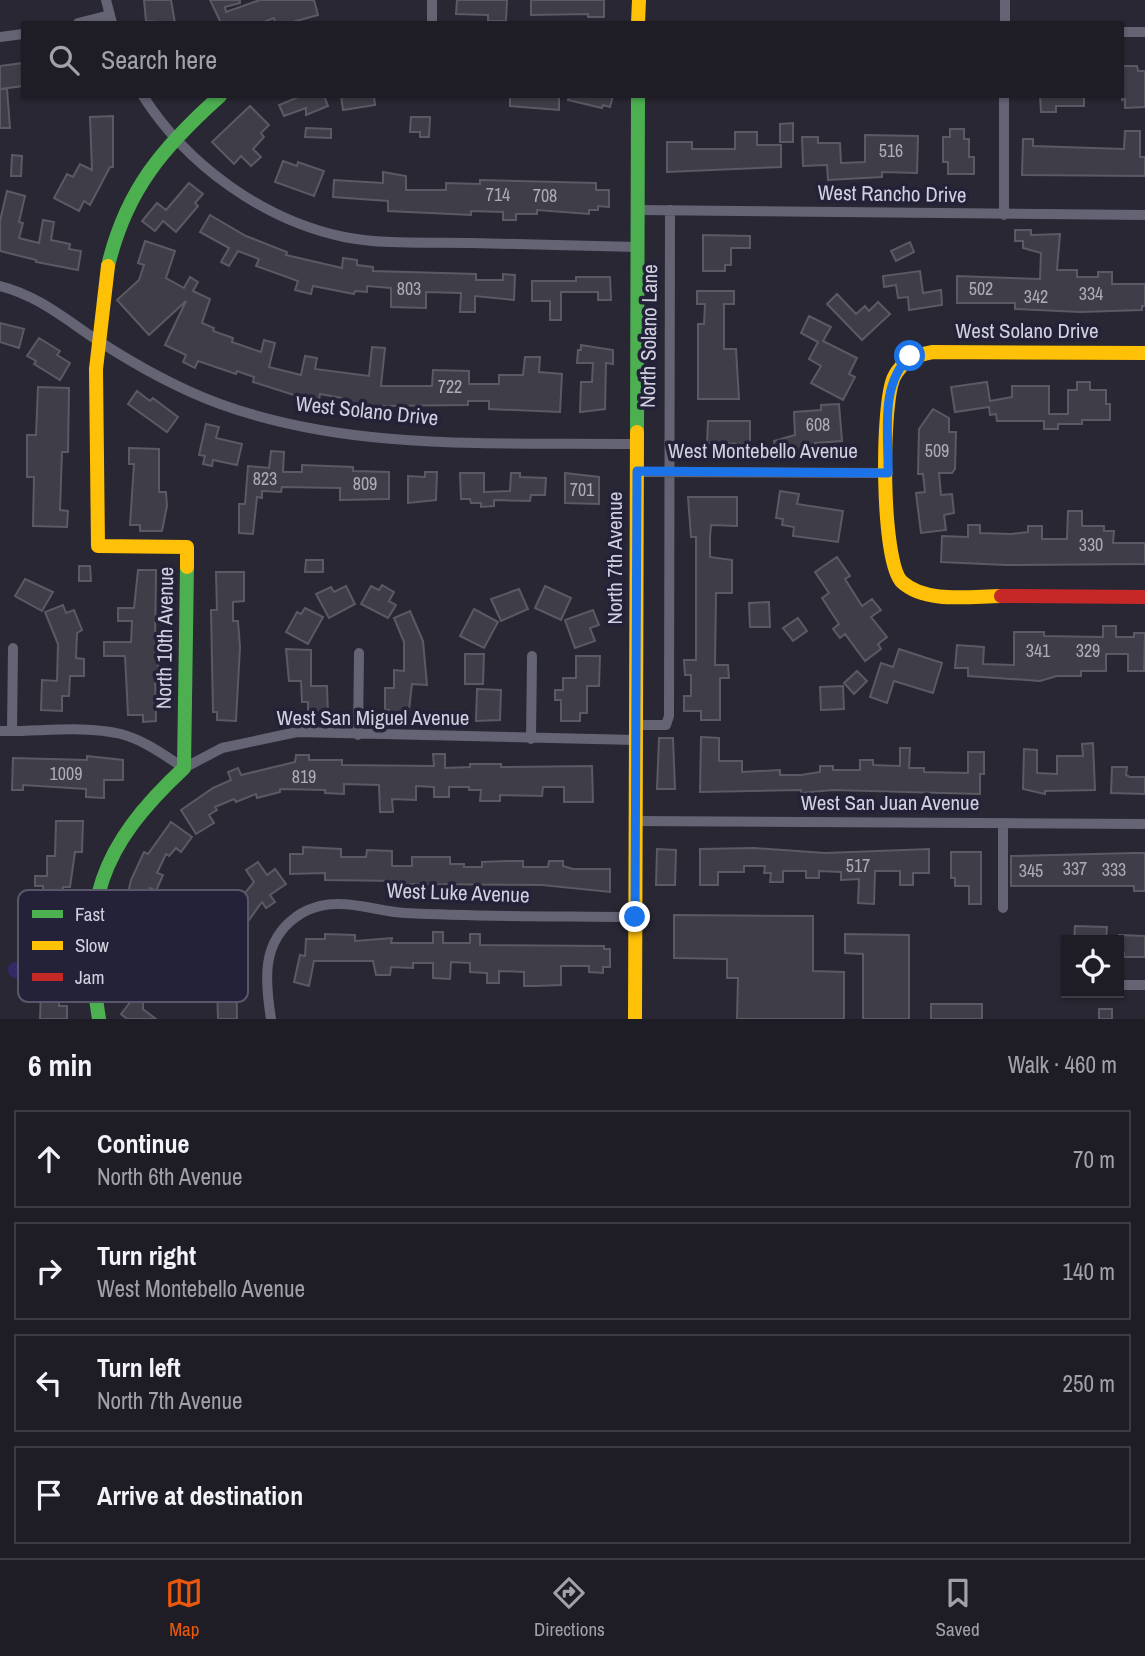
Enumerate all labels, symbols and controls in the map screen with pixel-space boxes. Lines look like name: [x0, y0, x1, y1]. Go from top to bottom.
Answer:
search box: [21, 21, 1124, 98]
icon: search: [45, 41, 83, 79]
text: Search here: [101, 42, 217, 77]
house number: 516: [879, 138, 903, 163]
street label: West Rancho Drive: [817, 178, 967, 209]
house number: 714: [486, 182, 510, 207]
house number: 708: [533, 183, 557, 208]
street label: North Solano Lane: [633, 264, 664, 408]
house number: 803: [397, 276, 421, 301]
house number: 502: [969, 276, 993, 301]
house number: 334: [1079, 281, 1103, 306]
house number: 342: [1024, 284, 1048, 309]
street label: West Solano Drive: [955, 316, 1099, 345]
route start: [894, 340, 925, 371]
house number: 722: [438, 374, 462, 399]
street label: West Solano Drive: [294, 389, 440, 432]
house number: 608: [806, 412, 830, 437]
street label: West Montebello Avenue: [668, 436, 858, 465]
house number: 509: [925, 438, 949, 463]
house number: 823: [253, 466, 277, 491]
house number: 809: [353, 471, 377, 496]
house number: 701: [570, 477, 595, 502]
street label: North 7th Avenue: [600, 492, 629, 624]
house number: 330: [1079, 532, 1103, 557]
street label: North 10th Avenue: [149, 567, 180, 709]
house number: 341: [1026, 638, 1051, 663]
house number: 329: [1076, 638, 1100, 663]
street label: West San Miguel Avenue: [277, 703, 469, 732]
house number: 1009: [50, 761, 82, 786]
house number: 819: [292, 764, 316, 789]
street label: West San Juan Avenue: [801, 788, 979, 817]
house number: 517: [846, 853, 870, 878]
house number: 337: [1063, 856, 1087, 881]
house number: 333: [1102, 857, 1126, 882]
house number: 345: [1019, 858, 1043, 883]
street label: West Luke Avenue: [386, 876, 530, 909]
legend: [18, 890, 248, 1002]
text: Fast: [75, 901, 105, 927]
route end: [619, 901, 650, 932]
text: Slow: [75, 932, 110, 958]
map controls: [1061, 935, 1124, 998]
button: locate: [1061, 935, 1124, 998]
text: Jam: [75, 964, 104, 990]
text: 6 min: [28, 1045, 92, 1085]
text: Walk · 460 m: [1008, 1049, 1117, 1080]
text: Continue: [97, 1126, 189, 1161]
icon: ahead: [30, 1140, 68, 1178]
text: 70 m: [1073, 1144, 1115, 1175]
text: North 6th Avenue: [97, 1161, 242, 1192]
text: Turn right: [97, 1238, 196, 1273]
icon: right: [30, 1252, 68, 1290]
text: 140 m: [1063, 1256, 1115, 1287]
text: West Montebello Avenue: [97, 1273, 305, 1304]
text: Turn left: [97, 1350, 181, 1385]
icon: left: [30, 1364, 68, 1402]
text: 250 m: [1063, 1368, 1115, 1399]
text: North 7th Avenue: [97, 1385, 242, 1416]
icon: arrive: [30, 1476, 68, 1514]
text: Arrive at destination: [97, 1478, 303, 1513]
tab: Map: [165, 1574, 203, 1642]
tab: Directions: [534, 1574, 605, 1642]
tab: Saved: [936, 1574, 980, 1642]

